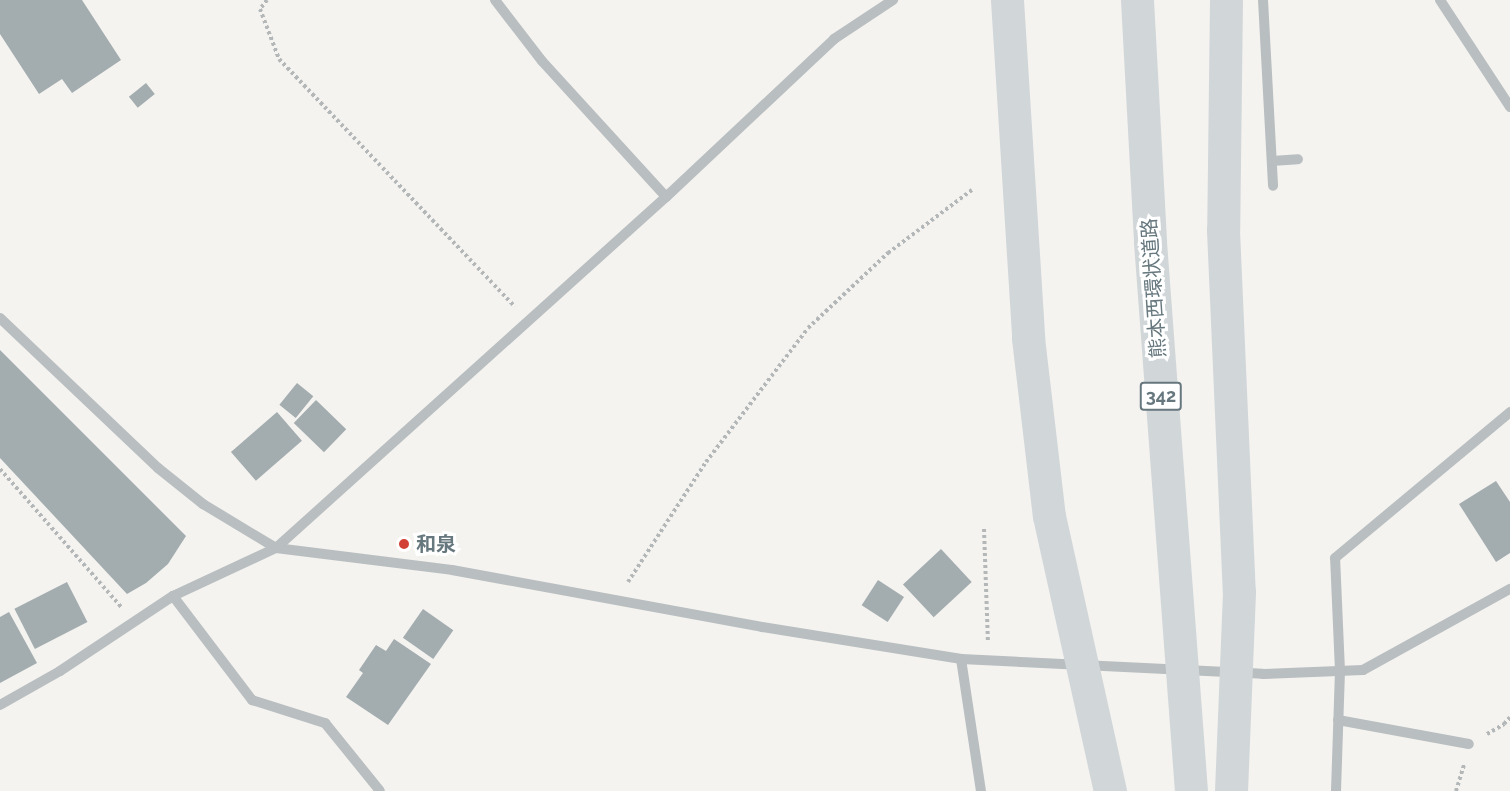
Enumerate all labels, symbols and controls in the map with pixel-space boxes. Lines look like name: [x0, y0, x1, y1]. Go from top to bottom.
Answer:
street label: 熊本西環状道路: [1137, 217, 1171, 359]
road number: 342: [1138, 381, 1184, 411]
place label: 和泉: [416, 532, 456, 556]
marker: 和泉: [397, 537, 411, 551]

